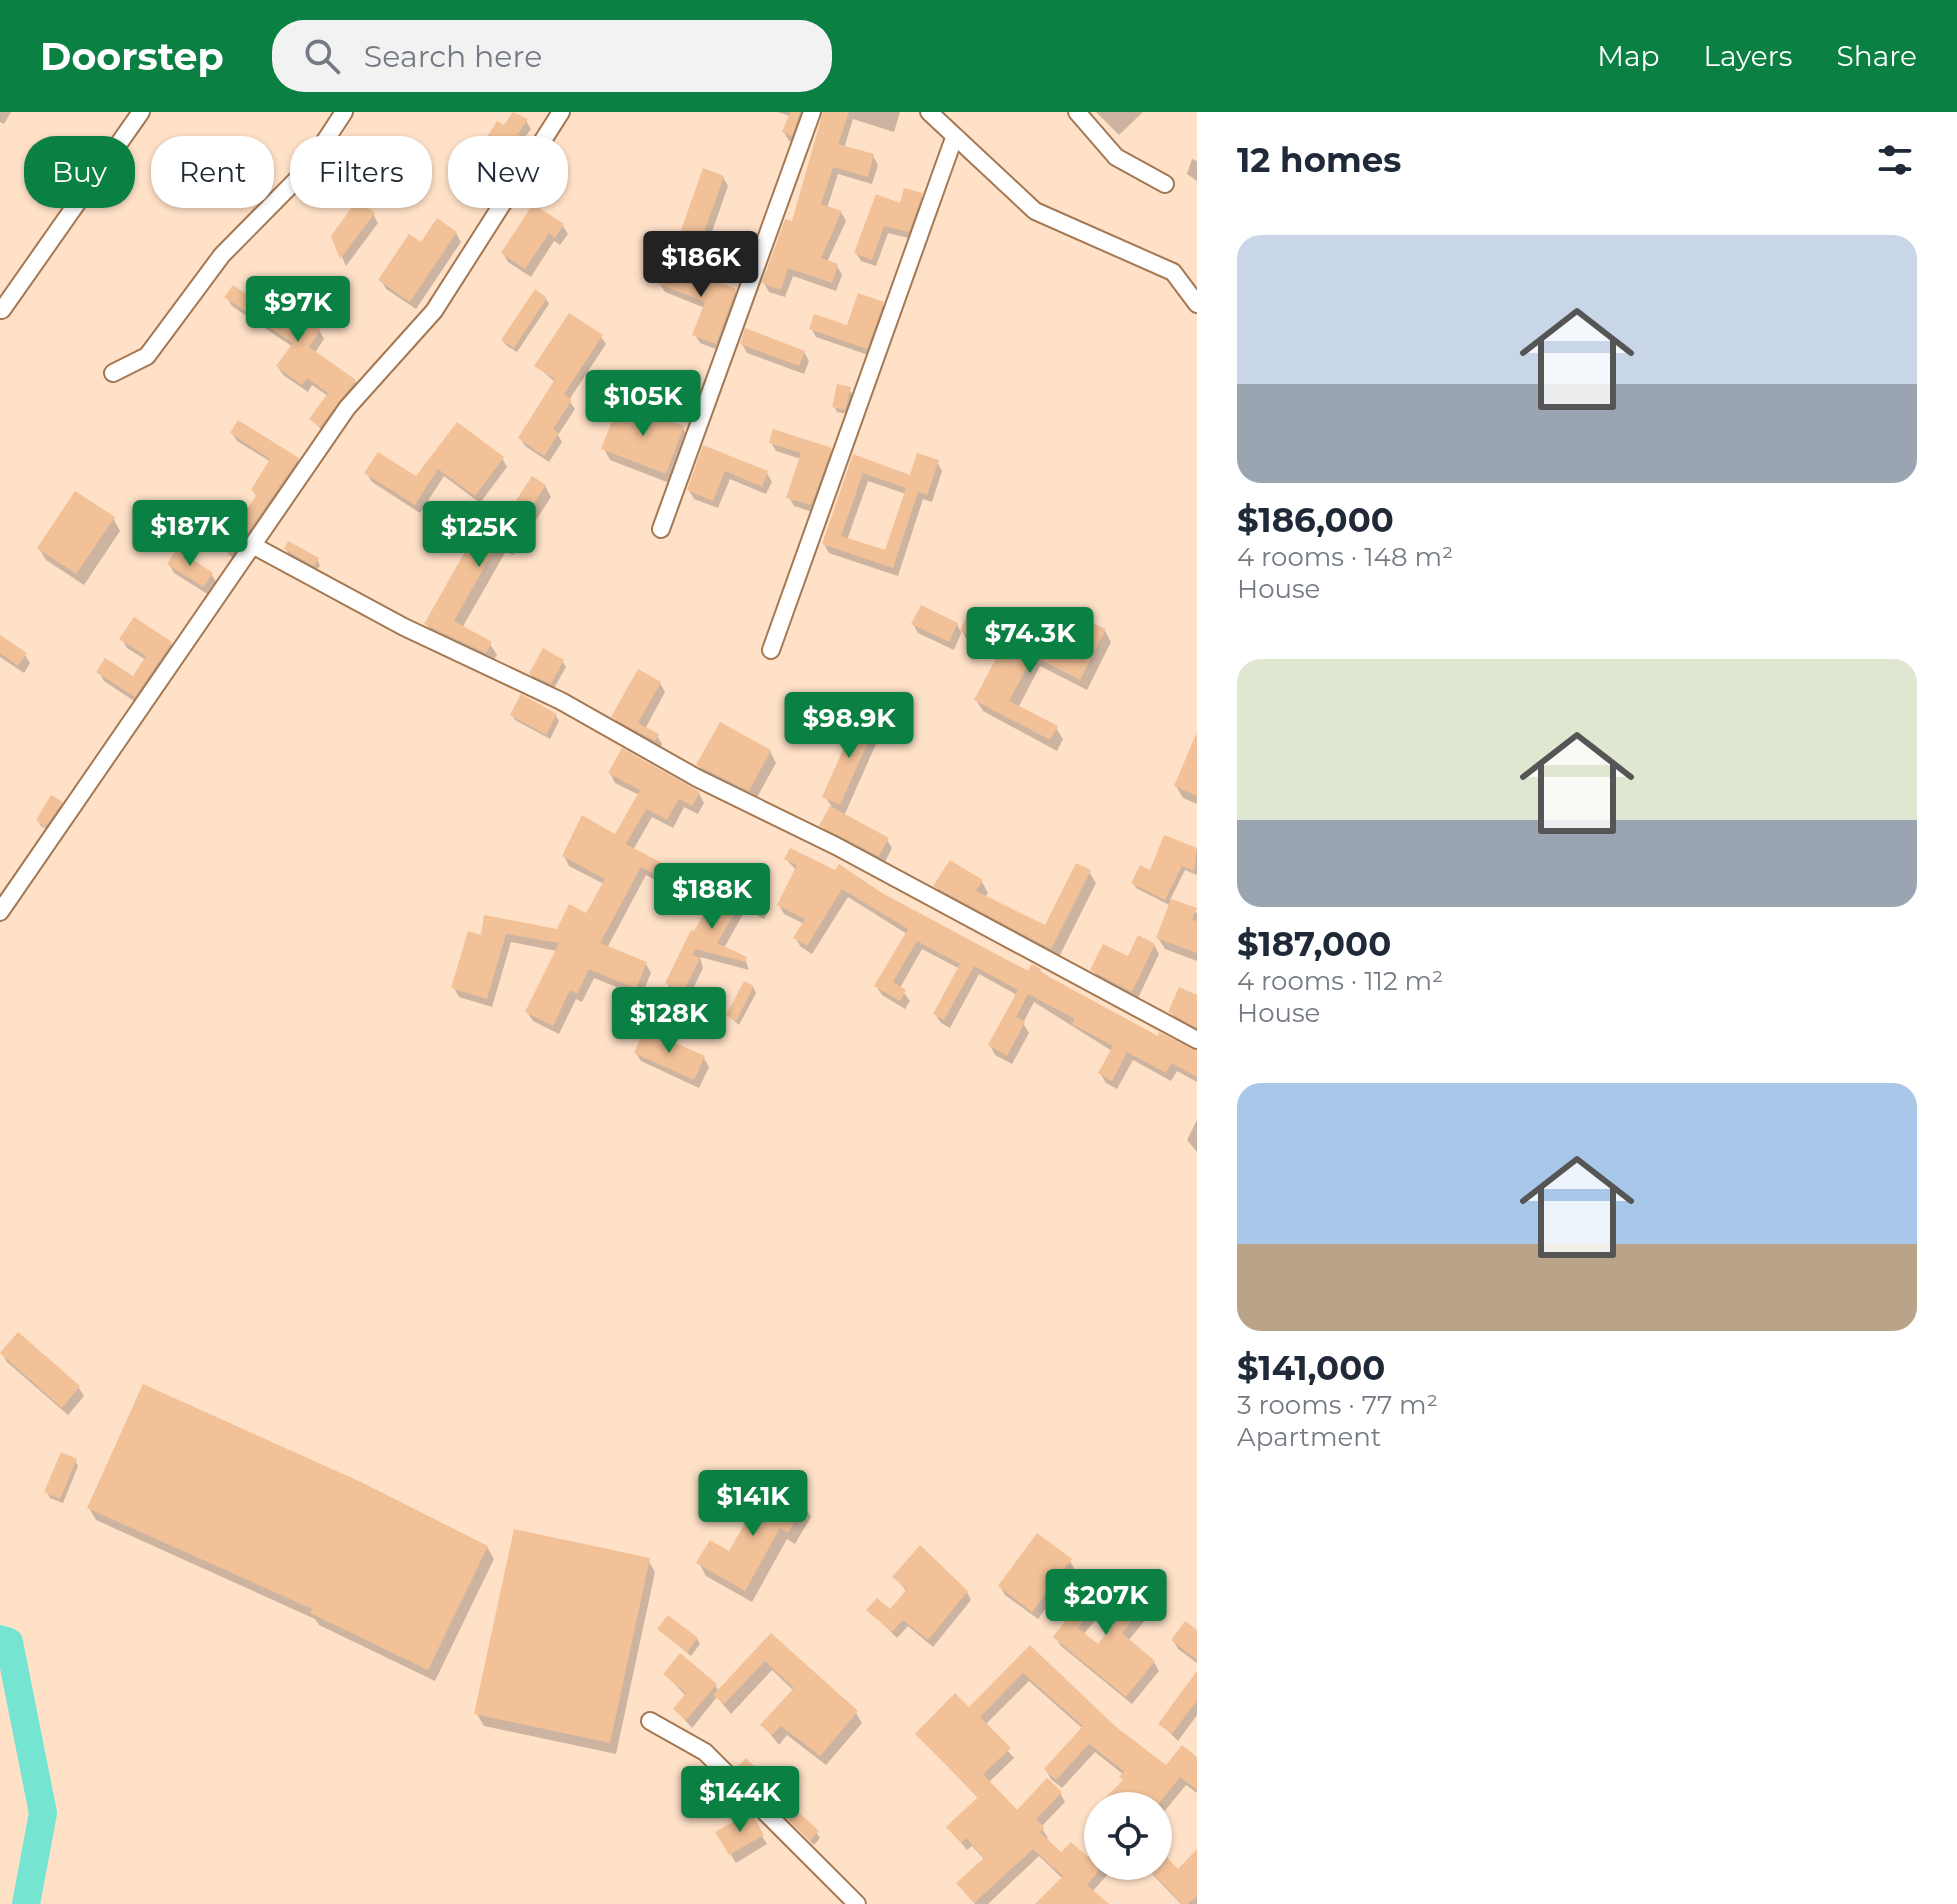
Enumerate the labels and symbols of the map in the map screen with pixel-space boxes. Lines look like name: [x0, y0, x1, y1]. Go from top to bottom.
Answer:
pin: $186K: [645, 231, 757, 299]
pin: $97K: [251, 276, 345, 344]
pin: $105K: [587, 370, 699, 438]
pin: $187K: [134, 500, 246, 568]
pin: $125K: [423, 501, 535, 569]
pin: $74.3K: [965, 607, 1095, 675]
pin: $98.9K: [784, 692, 914, 760]
pin: $188K: [656, 863, 768, 931]
pin: $128K: [613, 987, 725, 1055]
pin: $141K: [697, 1470, 809, 1538]
pin: $207K: [1050, 1569, 1162, 1637]
pin: $144K: [684, 1766, 796, 1834]

